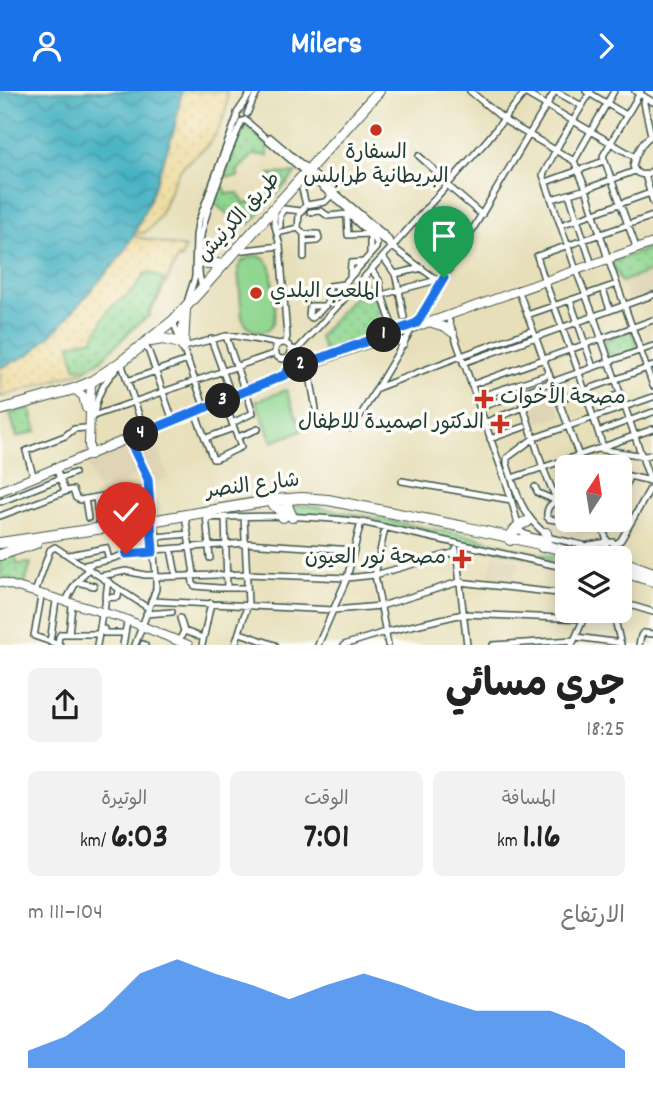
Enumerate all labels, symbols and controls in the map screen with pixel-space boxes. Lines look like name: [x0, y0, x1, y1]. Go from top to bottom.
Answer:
text: Milers: [291, 23, 362, 69]
icon: person: [28, 27, 66, 65]
icon: forward: [587, 27, 625, 65]
marker: السفارة البريطانية طرابلس: [368, 122, 384, 138]
place label: السفارة البريطانية طرابلس: [303, 139, 449, 193]
street label: طريق الكرنيش: [191, 166, 289, 270]
pin: [414, 206, 474, 278]
icon: arrive: [425, 217, 463, 255]
place label: الملعب البلدي: [270, 278, 380, 308]
marker: الملعب البلدي: [248, 285, 264, 301]
pin: 1: [366, 317, 402, 353]
text: 1: [381, 321, 386, 348]
pin: 2: [284, 347, 318, 383]
text: 2: [296, 351, 305, 378]
place label: مصحة الأخوات: [500, 382, 626, 414]
pin: 3: [206, 383, 241, 419]
text: 3: [218, 387, 227, 414]
marker: مصحة الأخوات: [474, 389, 494, 409]
place label: الدكتور اصميدة للاطفال: [298, 409, 484, 439]
marker: الدكتور اصميدة للاطفال: [490, 414, 510, 434]
pin: 4: [124, 417, 158, 451]
text: 4: [137, 420, 144, 447]
north arrow: [555, 455, 632, 532]
map controls: [555, 455, 632, 623]
street label: شارع النصر: [203, 466, 301, 508]
pin: [96, 482, 156, 554]
icon: check: [107, 493, 145, 531]
place label: مصحة نور العيون: [305, 544, 446, 574]
button: layers: [555, 546, 632, 623]
marker: مصحة نور العيون: [452, 549, 472, 569]
text: جري مسائي: [446, 660, 625, 715]
button: share: [28, 668, 102, 742]
text: 18:25: [586, 714, 625, 747]
text: الوتيرة: [101, 787, 147, 814]
text: الوقت: [304, 787, 349, 814]
text: المسافة: [502, 787, 556, 814]
text: 6:03: [111, 814, 168, 864]
text: 7:01: [304, 814, 349, 864]
text: 1.16: [522, 814, 561, 864]
text: /km: [80, 829, 111, 856]
text: km: [497, 829, 522, 856]
text: 104–111 m: [28, 897, 103, 930]
text: الارتفاع: [561, 901, 625, 934]

